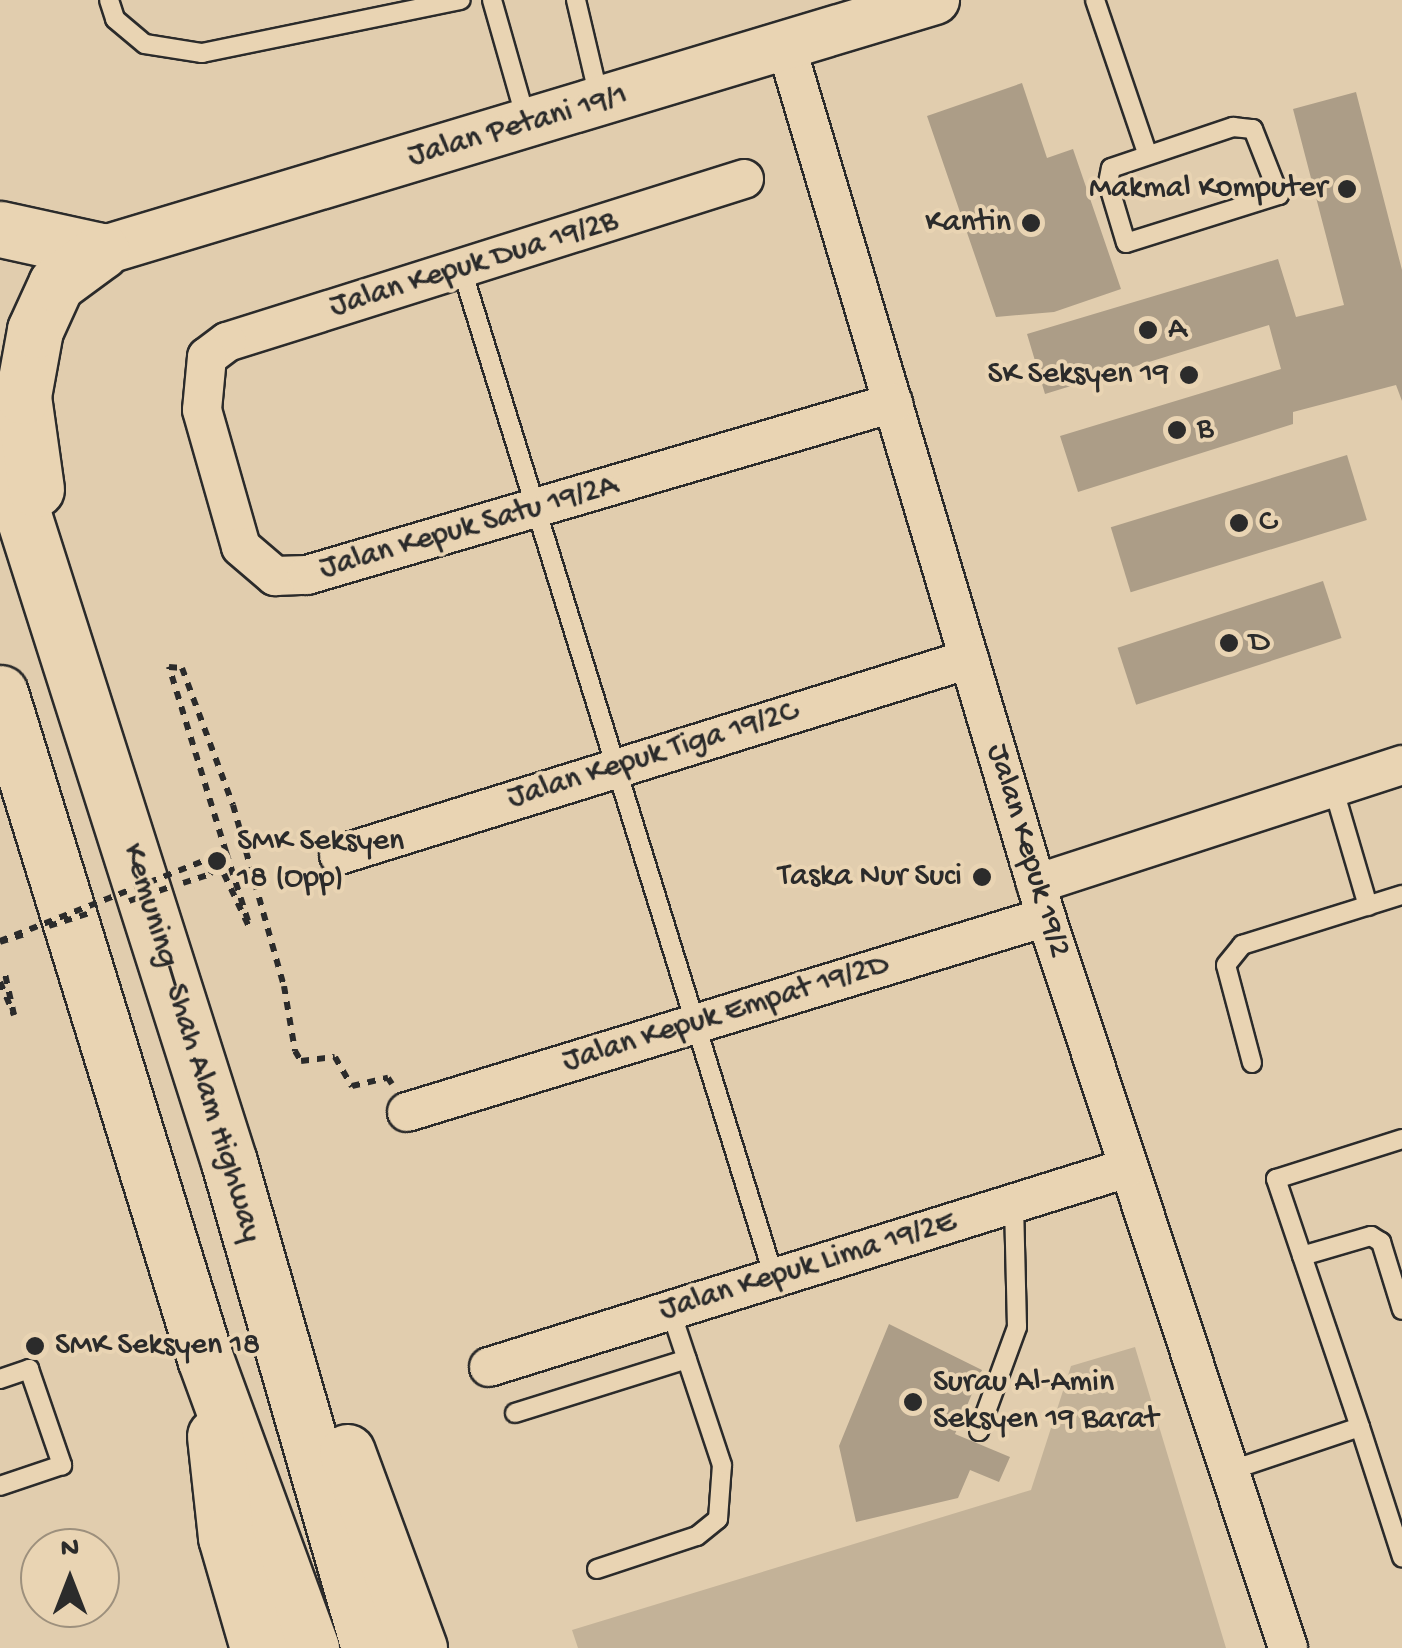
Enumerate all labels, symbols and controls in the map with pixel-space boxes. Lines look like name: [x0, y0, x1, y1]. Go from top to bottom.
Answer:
street label: Jalan Petani 19/1: [404, 77, 632, 177]
place label: Makmal Komputer: [1089, 170, 1327, 208]
marker: Makmal Komputer: [1336, 178, 1358, 200]
street label: Jalan Kepuk Dua 19/2B: [325, 203, 623, 327]
place label: Kantin: [925, 204, 1011, 242]
marker: Kantin: [1020, 212, 1042, 234]
place label: A: [1168, 311, 1187, 349]
marker: A: [1137, 319, 1159, 341]
place label: SK Seksyen 19: [988, 356, 1169, 394]
marker: SK Seksyen 19: [1178, 364, 1200, 386]
place label: B: [1197, 411, 1213, 449]
marker: B: [1166, 419, 1188, 441]
street label: Jalan Kepuk Satu 19/2A: [315, 467, 623, 589]
place label: C: [1259, 504, 1276, 542]
marker: C: [1228, 512, 1250, 534]
place label: D: [1249, 624, 1270, 662]
marker: D: [1218, 632, 1240, 654]
street label: Jalan Kepuk Tiga 19/2C: [503, 694, 803, 818]
street label: Jalan Kepuk 19/2: [976, 740, 1078, 962]
place label: SMK Seksyen 18 (Opp): [237, 824, 404, 899]
street label: Kemuning–Shah Alam Highway: [112, 839, 270, 1247]
marker: SMK Seksyen 18 (Opp): [206, 850, 228, 872]
place label: Taska Nur Suci: [778, 858, 962, 896]
marker: Taska Nur Suci: [971, 866, 993, 888]
street label: Jalan Kepuk Empat 19/2D: [558, 946, 894, 1082]
street label: Jalan Kepuk Lima 19/2E: [655, 1204, 961, 1330]
place label: SMK Seksyen 18: [55, 1327, 260, 1365]
marker: SMK Seksyen 18: [24, 1335, 46, 1357]
place label: Surau Al-Amin Seksyen 19 Barat: [933, 1365, 1158, 1440]
marker: Surau Al-Amin Seksyen 19 Barat: [902, 1391, 924, 1413]
north arrow: [20, 1528, 120, 1628]
text: N: [61, 1533, 79, 1566]

